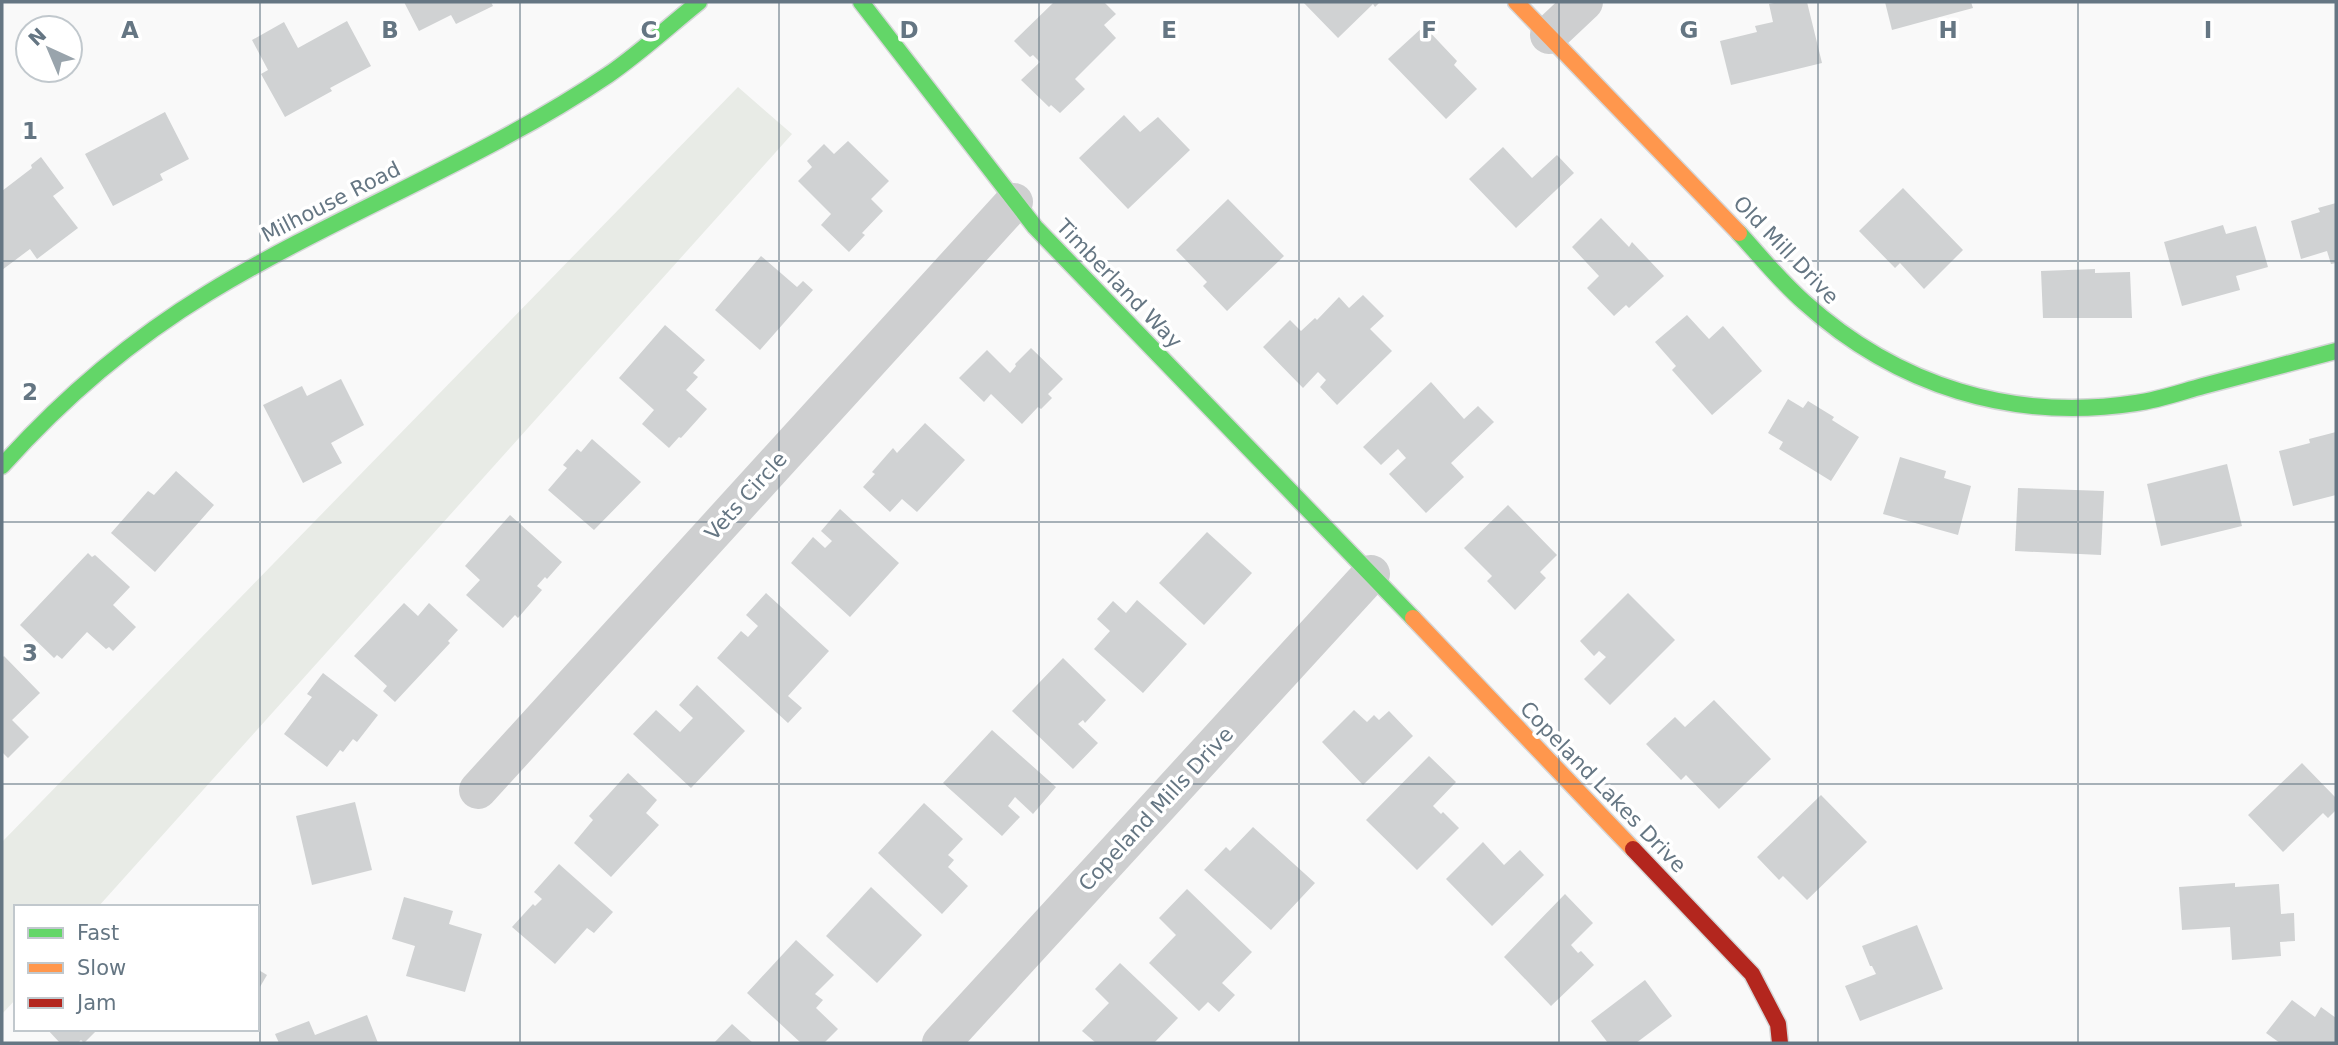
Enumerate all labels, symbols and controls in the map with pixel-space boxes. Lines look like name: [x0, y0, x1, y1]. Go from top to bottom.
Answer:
north arrow: [14, 14, 84, 84]
text: A: [121, 17, 139, 43]
text: B: [381, 17, 399, 43]
text: C: [641, 17, 657, 43]
text: D: [899, 17, 919, 43]
text: E: [1161, 17, 1177, 43]
text: F: [1421, 17, 1437, 43]
text: G: [1680, 17, 1698, 43]
text: H: [1938, 17, 1958, 43]
text: I: [2204, 17, 2212, 43]
text: N: [24, 23, 51, 50]
text: 1: [22, 118, 38, 144]
street label: Milhouse Road: [258, 157, 404, 247]
street label: Old Mill Drive: [1729, 191, 1843, 309]
street label: Timberland Way: [1051, 214, 1187, 354]
text: 2: [22, 379, 38, 405]
street label: Vets Circle: [700, 447, 792, 545]
text: 3: [22, 640, 38, 666]
street label: Copeland Lakes Drive: [1515, 697, 1691, 877]
street label: Copeland Mills Drive: [1074, 722, 1238, 896]
legend: [14, 905, 259, 1031]
text: Fast: [77, 921, 119, 945]
text: Slow: [77, 956, 126, 980]
text: Jam: [75, 991, 117, 1015]

